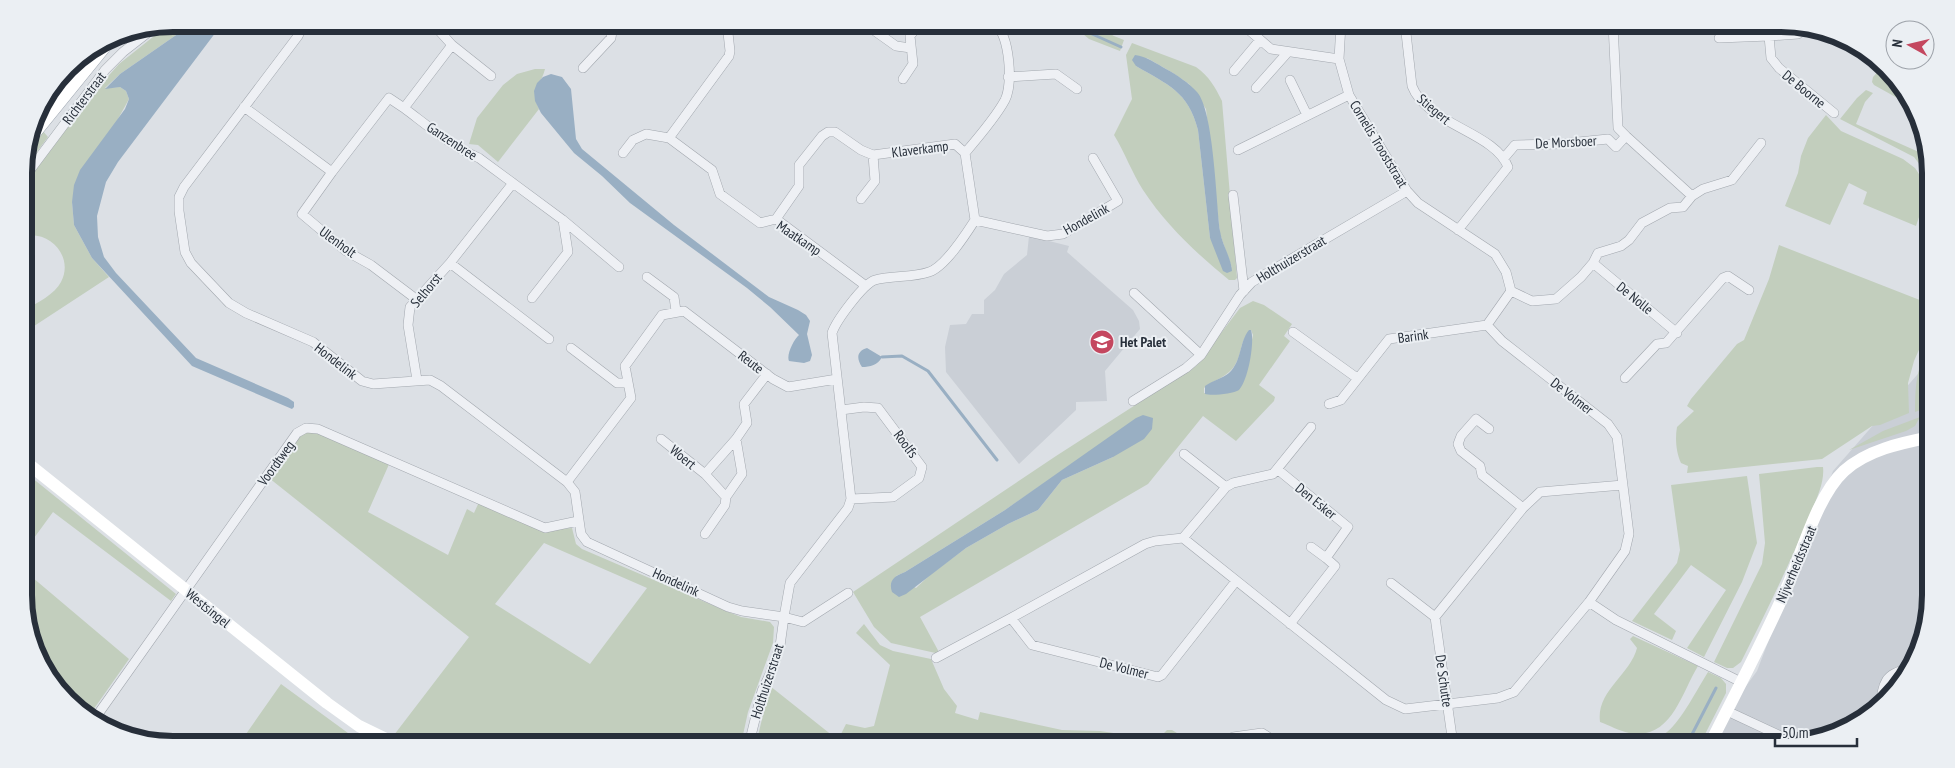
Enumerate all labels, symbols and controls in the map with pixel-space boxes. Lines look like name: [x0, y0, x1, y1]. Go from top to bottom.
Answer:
north arrow: [1885, 20, 1935, 70]
text: N: [1888, 38, 1907, 48]
street label: De Boorne: [1779, 66, 1829, 112]
street label: Richterstraat: [58, 68, 110, 128]
street label: Stiegert: [1414, 90, 1455, 128]
street label: Cornelis Trooststraat: [1346, 97, 1412, 191]
street label: Ganzenbree: [423, 118, 481, 164]
street label: De Morsboer: [1535, 131, 1597, 153]
street label: Klaverkamp: [891, 137, 949, 161]
street label: Hondelink: [1060, 199, 1112, 239]
street label: Maatkamp: [773, 216, 825, 260]
street label: Ulenholt: [316, 222, 360, 262]
street label: Holthuizerstraat: [1253, 231, 1329, 287]
street label: Selhorst: [406, 269, 446, 311]
street label: De Nolle: [1613, 278, 1657, 318]
street label: Barink: [1397, 325, 1430, 347]
school or university icon: Het Palet: [1089, 329, 1115, 355]
place label: Het Palet: [1120, 333, 1166, 351]
street label: Hondelink: [311, 339, 361, 384]
street label: Reute: [735, 346, 768, 378]
street label: De Volmer: [1547, 374, 1597, 418]
street label: Roolfs: [890, 427, 922, 462]
street label: Voordtweg: [253, 437, 298, 490]
street label: Woert: [666, 441, 700, 473]
street label: Den Esker: [1292, 479, 1340, 523]
street label: Nijverheidsstraat: [1772, 523, 1820, 605]
street label: Hondelink: [650, 564, 703, 601]
street label: Westsingel: [182, 585, 235, 632]
street label: Holthuizerstraat: [746, 641, 788, 721]
street label: De Volmer: [1098, 653, 1150, 683]
street label: De Schutte: [1431, 654, 1457, 709]
scale bar: [1775, 716, 1858, 748]
text: 50 m: [1782, 723, 1808, 742]

